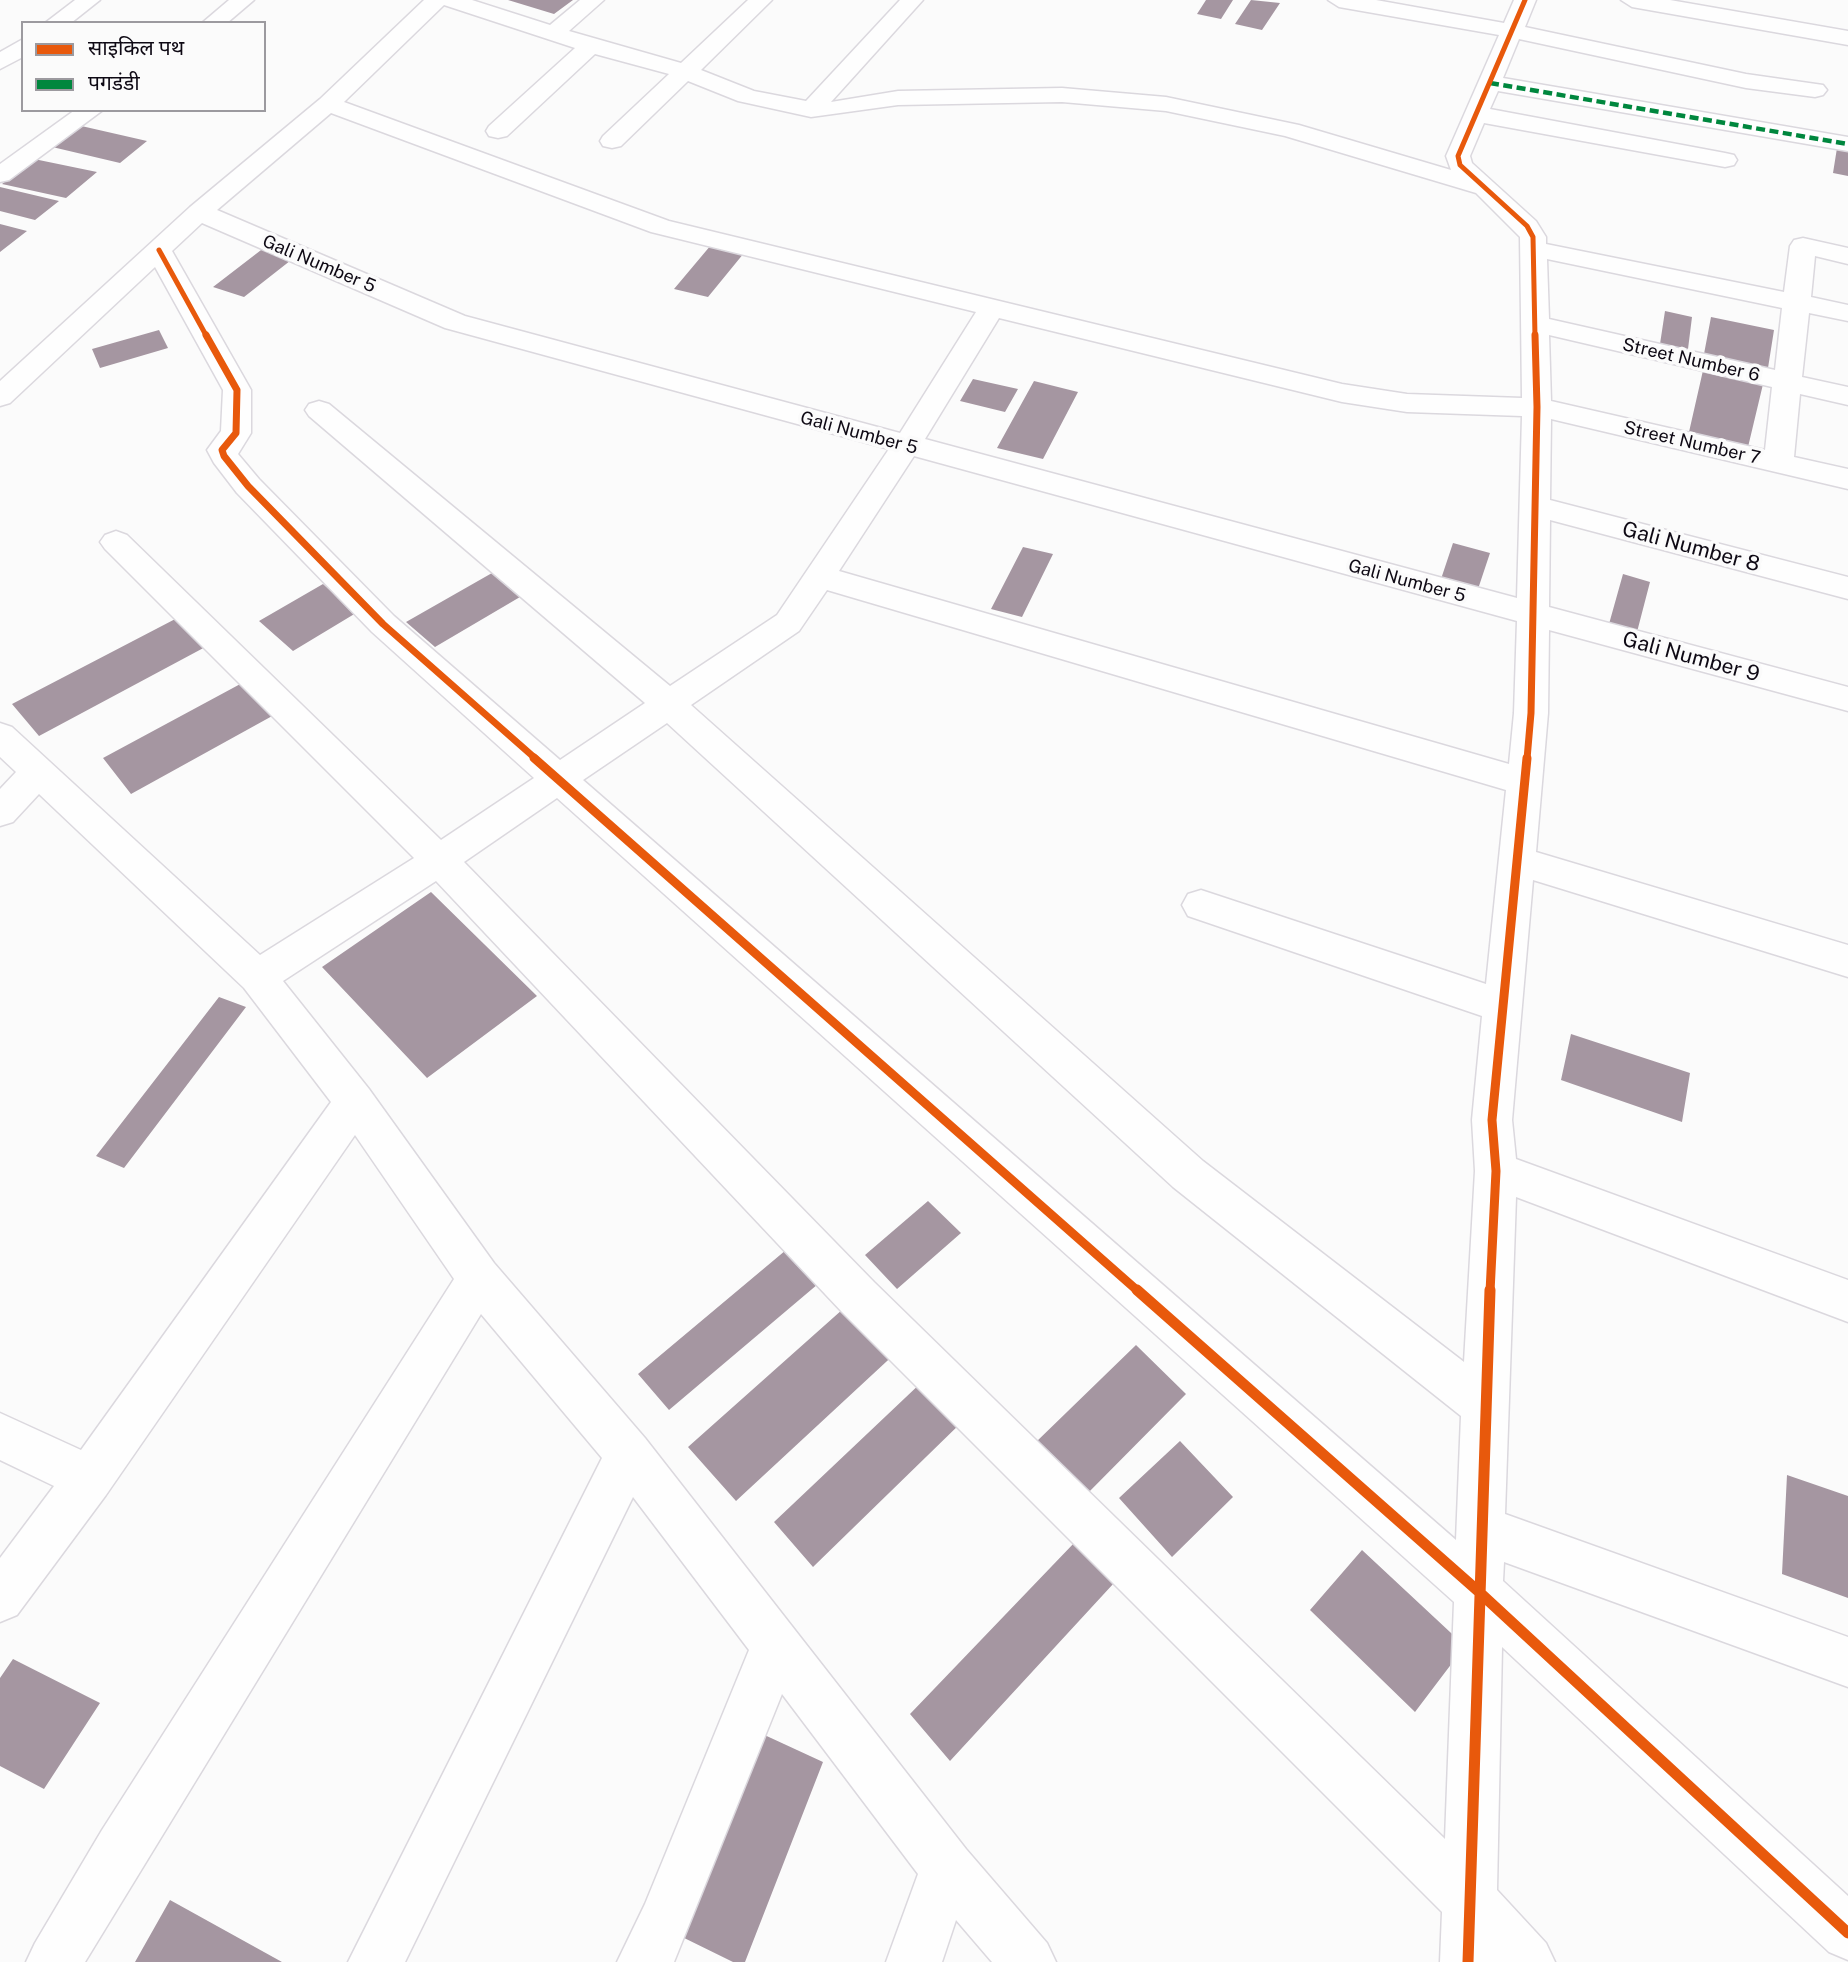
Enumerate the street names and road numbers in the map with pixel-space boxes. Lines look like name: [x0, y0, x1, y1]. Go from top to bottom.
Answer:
street label: Gali Number 5: [259, 230, 379, 298]
street label: Street Number 6: [1620, 334, 1762, 386]
street label: Gali Number 5: [798, 407, 920, 459]
street label: Street Number 7: [1621, 417, 1763, 469]
street label: Gali Number 8: [1620, 517, 1762, 577]
street label: Gali Number 5: [1346, 555, 1468, 607]
street label: Gali Number 9: [1620, 627, 1762, 687]

